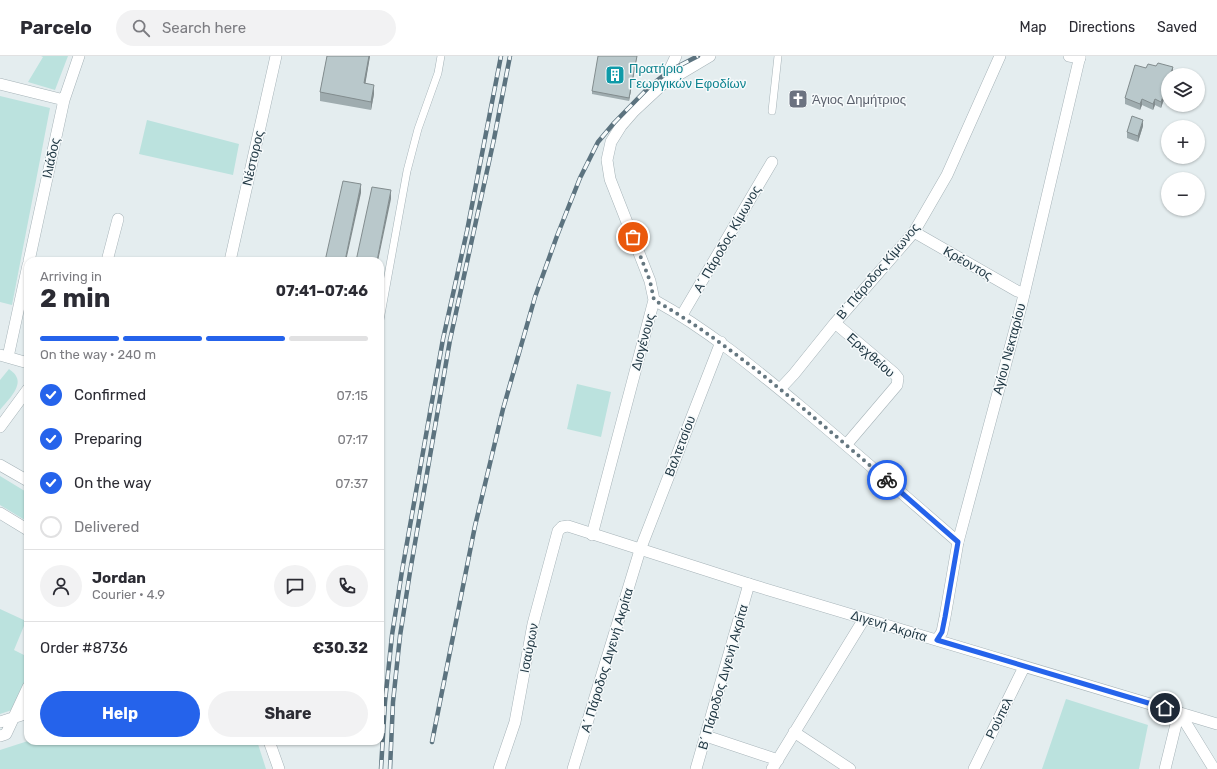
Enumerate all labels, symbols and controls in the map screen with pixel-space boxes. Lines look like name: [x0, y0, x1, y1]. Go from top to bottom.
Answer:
search box: [116, 10, 396, 46]
text: Parcelo: [20, 16, 92, 39]
icon: search: [130, 17, 152, 39]
text: Search here: [162, 19, 246, 37]
text: Map: [1020, 19, 1047, 36]
text: Directions: [1069, 19, 1135, 36]
text: Saved: [1157, 19, 1197, 36]
place label: Πρατήριο Γεωργικών Εφοδίων: [629, 61, 746, 91]
building icon: Πρατήριο Γεωργικών Εφοδίων: [604, 64, 626, 86]
map controls: [1161, 68, 1205, 216]
button: layers: [1161, 68, 1205, 112]
church icon: Άγιος Δημήτριος: [787, 88, 809, 110]
place label: Άγιος Δημήτριος: [812, 92, 906, 107]
button: +: [1161, 120, 1205, 164]
street label: Νέστορος: [239, 129, 267, 187]
street label: Ιλιάδος: [39, 136, 63, 180]
button: −: [1161, 172, 1205, 216]
street label: Α΄ Πάροδος Κίμωνος: [690, 183, 764, 295]
pin: [616, 220, 650, 254]
street label: Β΄ Πάροδος Κίμωνος: [833, 220, 923, 322]
icon: bag: [622, 226, 644, 248]
street label: Κρέοντος: [941, 243, 995, 283]
text: Arriving in: [40, 269, 102, 284]
text: 07:41–07:46: [276, 282, 368, 300]
text: 2 min: [40, 283, 110, 314]
street label: Αγίου Νεκταρίου: [990, 302, 1028, 396]
street label: Διογένους: [628, 312, 658, 372]
street label: Ερεχθείου: [844, 330, 898, 380]
text: On the way · 240 m: [40, 347, 156, 362]
icon: check: [40, 384, 62, 406]
text: Confirmed: [74, 386, 146, 404]
text: 07:15: [336, 388, 368, 403]
street label: Βαλτετσίου: [662, 414, 698, 478]
icon: check: [40, 428, 62, 450]
text: Preparing: [74, 430, 142, 448]
text: 07:17: [338, 432, 368, 447]
courier: [867, 460, 907, 500]
icon: bike: [876, 469, 898, 491]
icon: check: [40, 472, 62, 494]
text: On the way: [74, 474, 152, 492]
text: 07:37: [335, 476, 368, 491]
text: Delivered: [74, 518, 139, 536]
button: person: [40, 565, 82, 607]
button: chat: [274, 565, 316, 607]
button: phone: [326, 565, 368, 607]
text: Jordan: [92, 569, 146, 587]
street label: Α΄ Πάροδος Διγενή Ακρίτα: [578, 585, 636, 734]
text: Courier · 4.9: [92, 587, 165, 602]
street label: Β΄ Πάροδος Διγενή Ακρίτα: [695, 602, 751, 751]
street label: Διγενή Ακρίτα: [849, 607, 929, 645]
street label: Ισαύρων: [517, 622, 541, 674]
text: Order #8736: [40, 639, 128, 657]
text: €30.32: [312, 639, 368, 657]
button: Help: [40, 691, 200, 737]
button: Share: [208, 691, 368, 737]
pin: [1148, 691, 1182, 725]
street label: Ρούπελ: [983, 694, 1016, 741]
icon: home: [1154, 697, 1176, 719]

